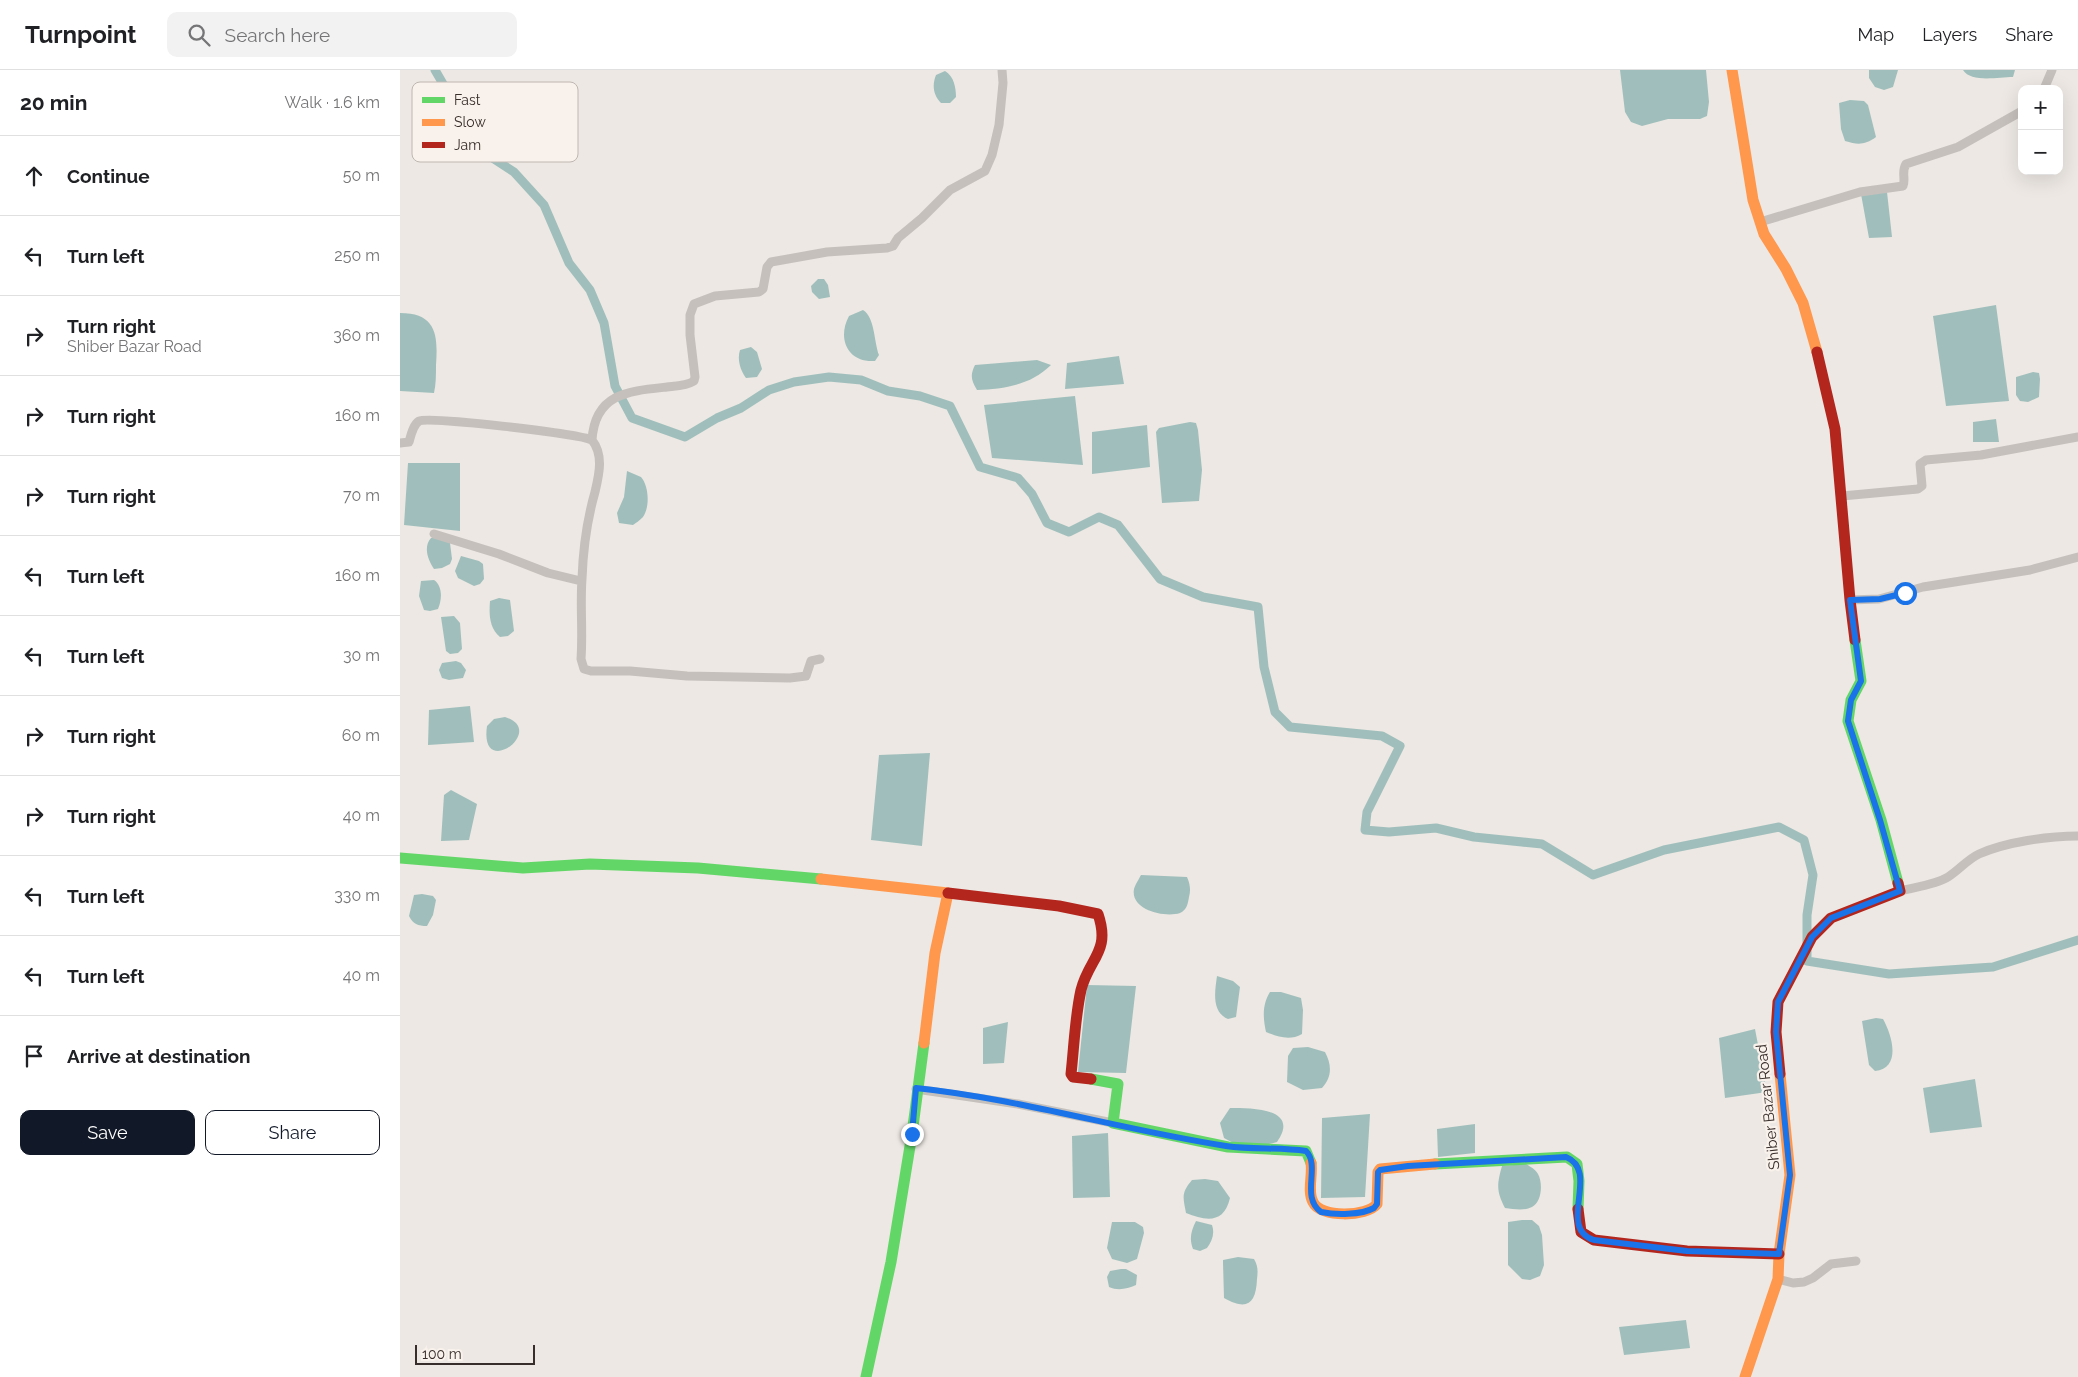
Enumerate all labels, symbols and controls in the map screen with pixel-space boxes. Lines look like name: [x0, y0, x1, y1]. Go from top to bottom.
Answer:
search box: [167, 12, 517, 57]
text: Turnpoint: [25, 20, 137, 49]
icon: search: [185, 21, 213, 49]
text: Search here: [225, 24, 330, 46]
text: Map: [1858, 24, 1894, 45]
text: Layers: [1922, 24, 1977, 45]
text: Share: [2005, 24, 2053, 45]
legend: [412, 82, 578, 162]
map controls: [2018, 85, 2063, 175]
button: +: [2018, 85, 2063, 130]
text: 20 min: [20, 90, 87, 115]
text: Fast: [454, 92, 481, 108]
text: Walk · 1.6 km: [285, 93, 380, 112]
text: Slow: [454, 114, 486, 130]
button: −: [2018, 130, 2063, 175]
text: Jam: [454, 137, 481, 153]
icon: ahead: [20, 162, 48, 190]
text: Continue: [67, 165, 150, 187]
text: 50 m: [343, 166, 380, 185]
icon: left: [20, 242, 48, 270]
text: Turn left: [67, 245, 144, 267]
text: 250 m: [334, 246, 380, 265]
text: Turn right: [67, 315, 156, 337]
icon: right: [20, 322, 48, 350]
text: 360 m: [333, 326, 380, 345]
text: Shiber Bazar Road: [67, 337, 202, 356]
icon: right: [20, 402, 48, 430]
text: Turn right: [67, 405, 156, 427]
text: 160 m: [335, 406, 380, 425]
icon: right: [20, 482, 48, 510]
text: Turn right: [67, 485, 156, 507]
text: 70 m: [343, 486, 380, 505]
icon: left: [20, 562, 48, 590]
text: Turn left: [67, 565, 144, 587]
text: 160 m: [335, 566, 380, 585]
route start: [1894, 582, 1917, 605]
icon: left: [20, 642, 48, 670]
text: Turn left: [67, 645, 144, 667]
text: 30 m: [343, 646, 380, 665]
icon: right: [20, 722, 48, 750]
text: Turn right: [67, 725, 156, 747]
text: 60 m: [342, 726, 380, 745]
icon: right: [20, 802, 48, 830]
text: Turn right: [67, 805, 156, 827]
text: 40 m: [343, 806, 380, 825]
icon: left: [20, 882, 48, 910]
text: Turn left: [67, 885, 144, 907]
text: 330 m: [334, 886, 380, 905]
icon: left: [20, 962, 48, 990]
text: Turn left: [67, 965, 144, 987]
text: 40 m: [343, 966, 380, 985]
icon: arrive: [20, 1042, 48, 1070]
street label: Shiber Bazar Road: [1752, 1043, 1784, 1171]
text: Arrive at destination: [67, 1045, 251, 1067]
button: Save: [20, 1110, 195, 1155]
button: Share: [205, 1110, 380, 1155]
route end: [901, 1123, 924, 1146]
scale bar: [415, 1342, 535, 1365]
text: 100 m: [422, 1346, 462, 1362]

